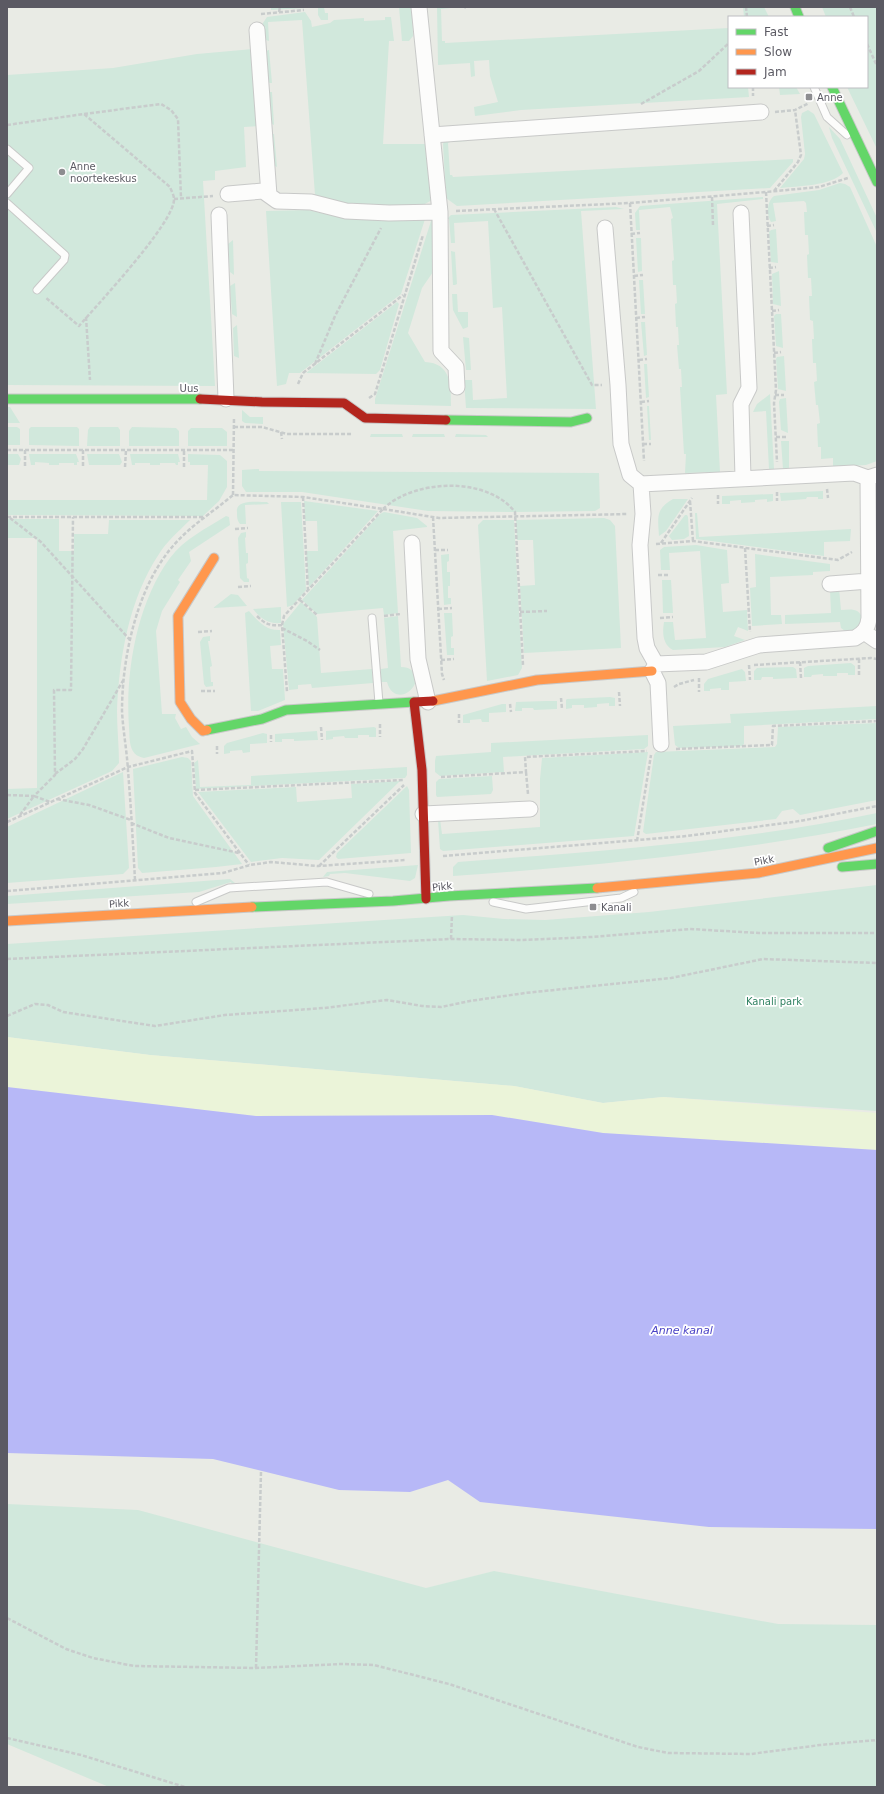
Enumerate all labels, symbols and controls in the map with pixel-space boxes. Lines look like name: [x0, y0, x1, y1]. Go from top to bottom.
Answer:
legend: [728, 16, 868, 88]
text: Fast: [764, 25, 788, 39]
text: Slow: [764, 45, 792, 59]
text: Jam: [763, 65, 787, 79]
marker: Anne: [804, 92, 814, 102]
place label: Anne: [817, 92, 843, 103]
place label: Anne noortekeskus: [70, 161, 137, 184]
marker: Anne noortekeskus: [57, 167, 67, 177]
street label: Uus: [180, 383, 198, 394]
street label: Pikk: [753, 853, 775, 868]
street label: Pikk: [431, 880, 453, 893]
street label: Pikk: [109, 897, 130, 910]
marker: Kanali: [588, 902, 598, 912]
place label: Kanali: [601, 902, 632, 913]
park label: Kanali park: [746, 996, 802, 1007]
water label: Anne kanal: [650, 1324, 713, 1337]

